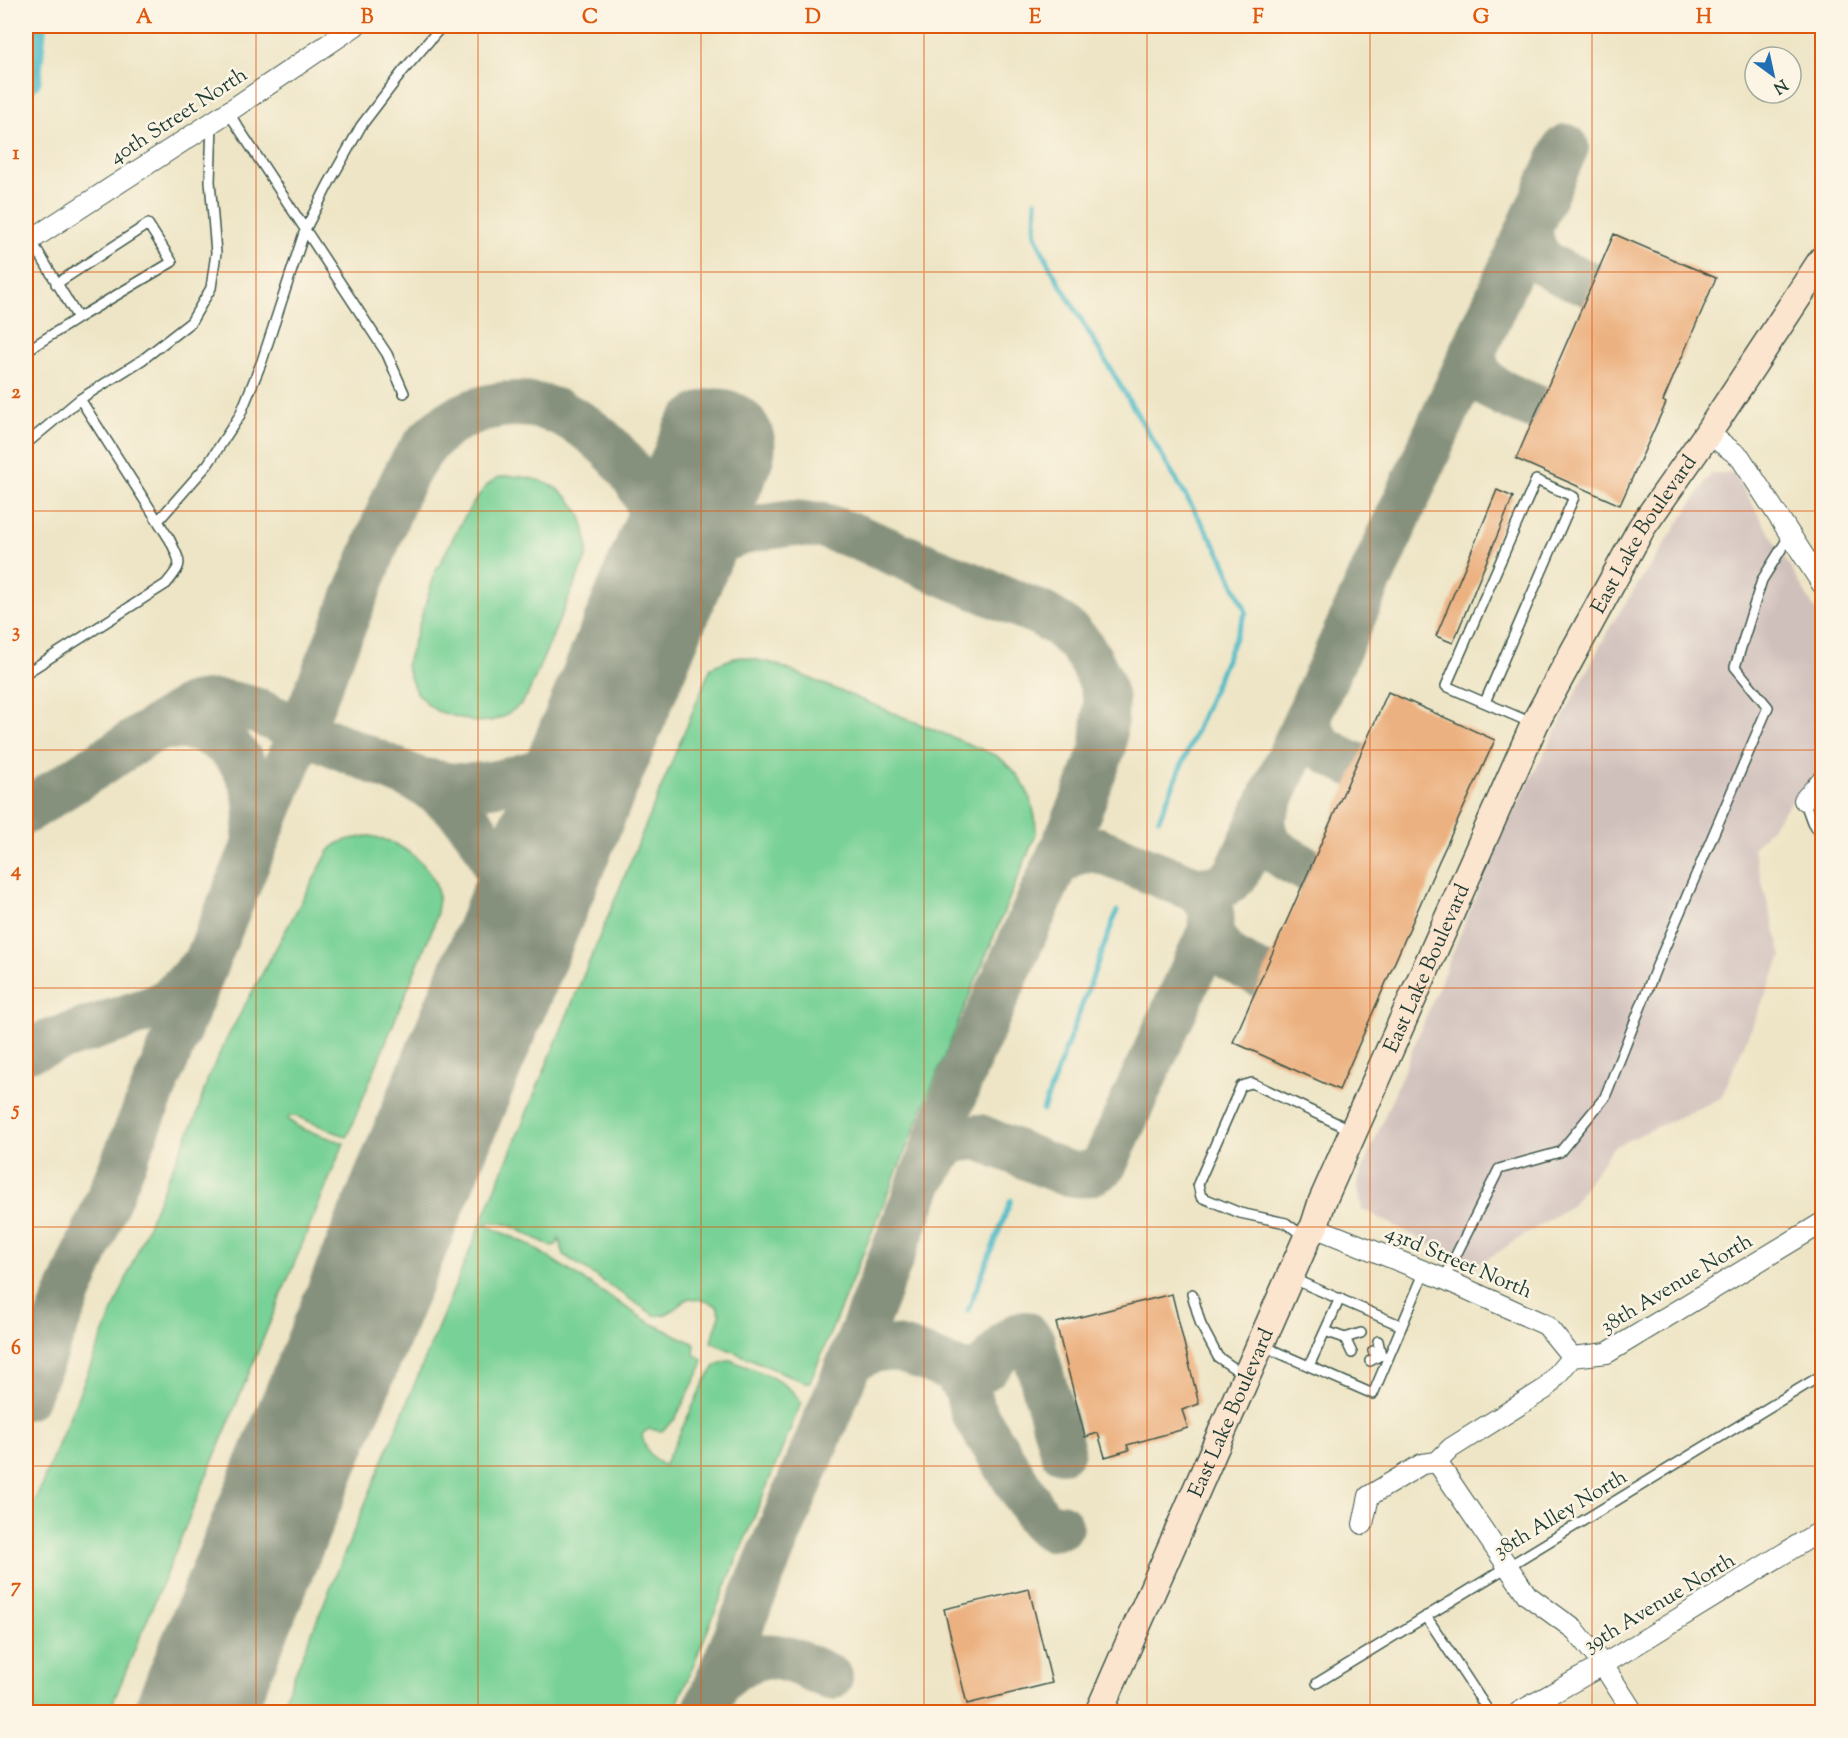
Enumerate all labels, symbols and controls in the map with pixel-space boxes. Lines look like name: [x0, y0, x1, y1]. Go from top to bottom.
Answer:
text: A: [136, 4, 153, 33]
text: B: [361, 4, 374, 33]
text: C: [582, 4, 598, 33]
text: D: [805, 4, 821, 33]
text: E: [1029, 4, 1042, 33]
text: F: [1252, 4, 1264, 33]
text: G: [1473, 4, 1490, 33]
text: H: [1696, 4, 1712, 33]
north arrow: [1743, 45, 1803, 105]
street label: 40th Street North: [104, 61, 254, 173]
text: N: [1768, 72, 1791, 99]
text: 1: [13, 140, 20, 169]
text: 2: [11, 379, 21, 408]
street label: East Lake Boulevard: [1584, 449, 1705, 620]
text: 3: [12, 618, 20, 647]
text: 4: [10, 857, 21, 886]
street label: East Lake Boulevard: [1377, 879, 1479, 1058]
text: 5: [11, 1096, 20, 1125]
street label: 43rd Street North: [1380, 1218, 1536, 1307]
street label: 38th Avenue North: [1595, 1227, 1759, 1342]
street label: East Lake Boulevard: [1182, 1324, 1283, 1503]
text: 6: [11, 1335, 21, 1364]
street label: 38th Alley North: [1488, 1463, 1634, 1567]
street label: 39th Avenue North: [1578, 1546, 1742, 1661]
text: 7: [11, 1573, 22, 1602]

